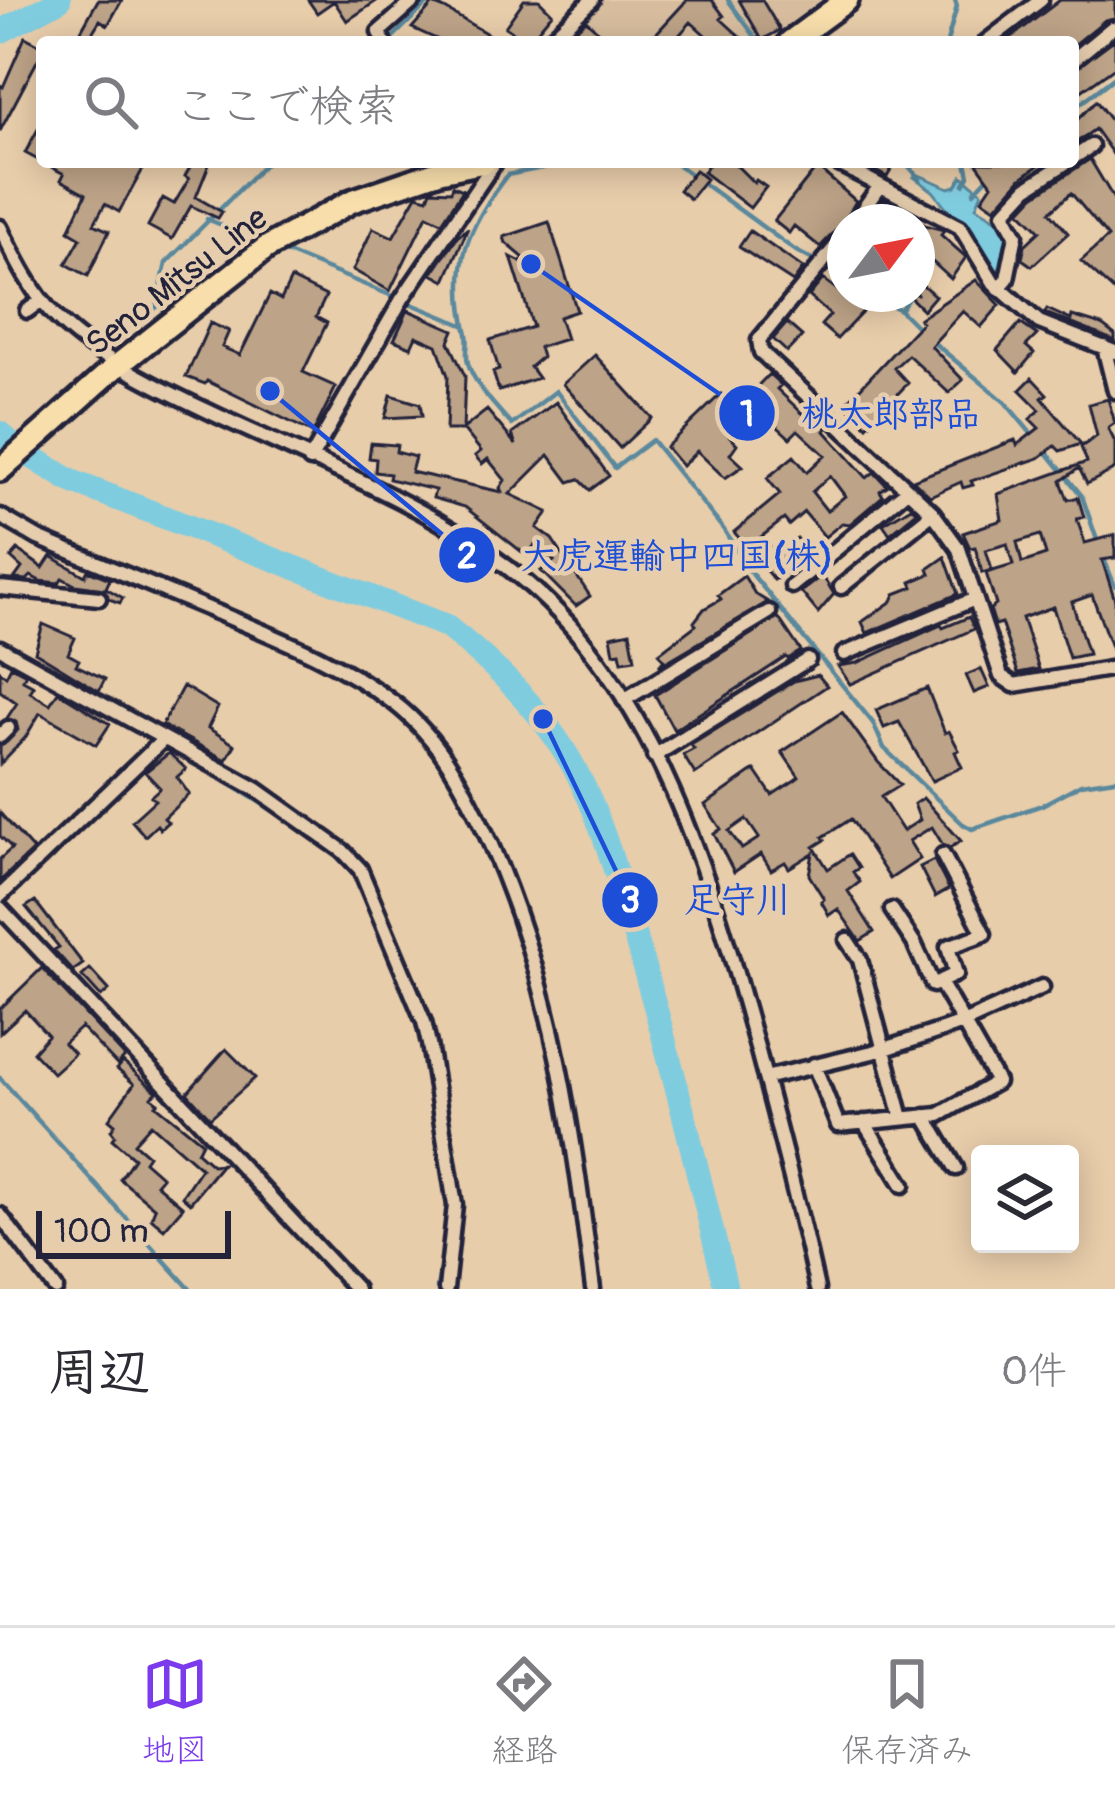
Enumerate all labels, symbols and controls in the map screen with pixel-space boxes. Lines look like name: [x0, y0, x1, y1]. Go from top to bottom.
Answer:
search box: [36, 36, 1079, 168]
icon: search: [78, 69, 144, 135]
text: ここで検索: [174, 79, 399, 135]
street label: Seno Mitsu Line: [78, 198, 276, 365]
north arrow: [827, 204, 935, 312]
callout: 桃太郎部品: [717, 377, 1005, 449]
text: 1: [740, 392, 754, 437]
text: 桃太郎部品: [801, 392, 981, 437]
callout: 大虎運輸中四国(株): [437, 519, 857, 591]
text: 2: [457, 534, 477, 579]
text: 大虎運輸中四国(株): [521, 534, 833, 579]
callout: 足守川: [600, 864, 816, 936]
text: 3: [620, 878, 640, 923]
text: 足守川: [684, 878, 792, 923]
map controls: [971, 1145, 1079, 1253]
button: layers: [971, 1145, 1079, 1253]
scale bar: [36, 1205, 231, 1258]
text: 100 m: [54, 1211, 148, 1252]
text: 周辺: [48, 1341, 150, 1405]
text: 0件: [1001, 1347, 1067, 1396]
tab: 地図: [142, 1651, 208, 1771]
tab: 経路: [491, 1651, 557, 1771]
tab: 保存済み: [841, 1651, 973, 1771]

